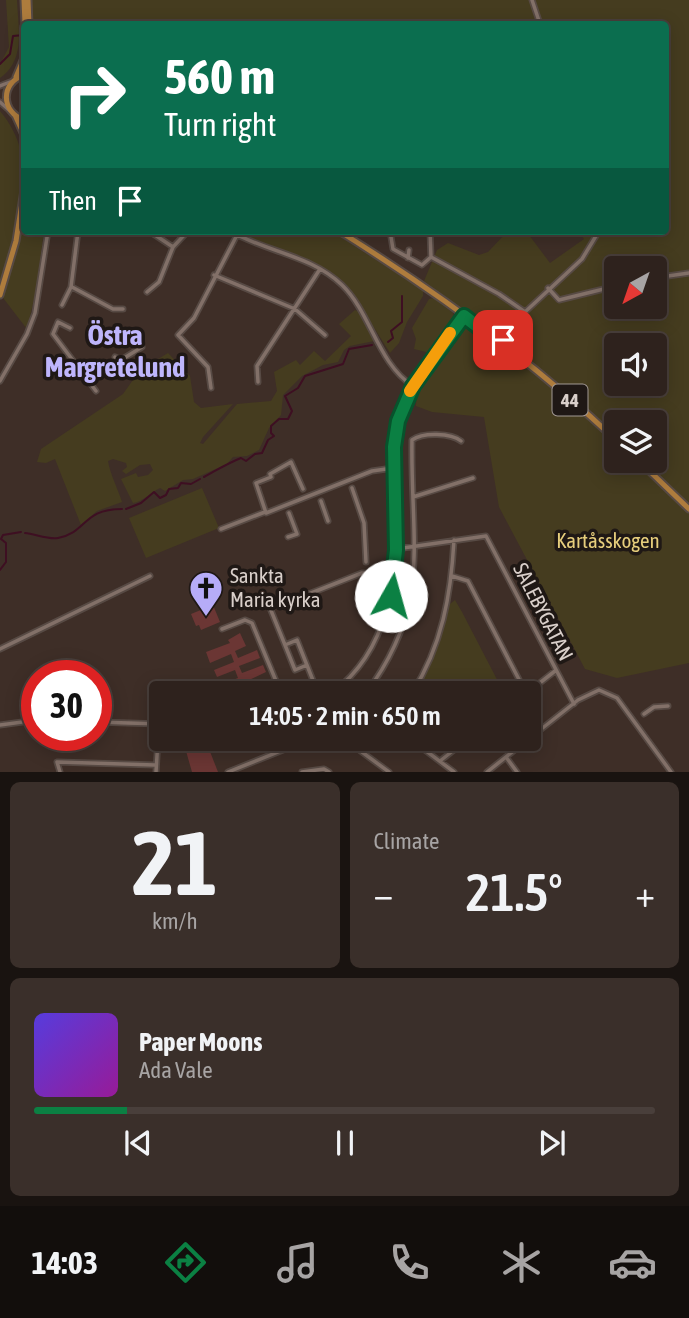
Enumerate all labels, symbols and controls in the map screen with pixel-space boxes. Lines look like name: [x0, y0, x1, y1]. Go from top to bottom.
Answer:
text: 560 m: [164, 48, 275, 104]
icon: right: [49, 49, 140, 140]
text: Turn right: [164, 106, 277, 143]
icon: arrive: [111, 182, 149, 220]
text: Then: [49, 186, 97, 216]
north arrow: [604, 256, 667, 318]
map controls: [604, 256, 667, 473]
pin: [473, 310, 533, 370]
district label: Östra Margretelund: [45, 319, 185, 383]
icon: arrive: [484, 321, 522, 359]
button: sound: [604, 333, 667, 396]
road number: 44: [552, 384, 588, 416]
button: layers: [604, 410, 667, 473]
park label: Kartåsskogen: [556, 528, 660, 552]
position arrow: [354, 559, 428, 633]
street label: SALEBYGATAN: [509, 559, 579, 664]
place label: Sankta Maria kyrka: [230, 563, 321, 611]
church icon: Sankta Maria kyrka: [187, 569, 225, 618]
speed limit sign: 30: [21, 660, 112, 751]
text: 14:05 · 2 min · 650 m: [249, 701, 441, 731]
text: 21: [132, 810, 218, 914]
text: Climate: [374, 828, 439, 854]
text: 21.5°: [466, 862, 563, 922]
text: −: [374, 872, 393, 915]
text: +: [635, 872, 655, 915]
text: km/h: [152, 908, 198, 934]
text: Paper Moons: [139, 1027, 262, 1057]
text: Ada Vale: [139, 1057, 213, 1083]
icon: previous: [119, 1124, 157, 1162]
icon: pause: [326, 1124, 364, 1162]
icon: next: [533, 1124, 571, 1162]
icon: directions: [161, 1238, 210, 1287]
icon: music: [273, 1238, 322, 1287]
icon: phone: [385, 1238, 434, 1287]
icon: climate: [497, 1238, 546, 1287]
icon: car: [608, 1238, 657, 1287]
text: 14:03: [31, 1244, 98, 1281]

